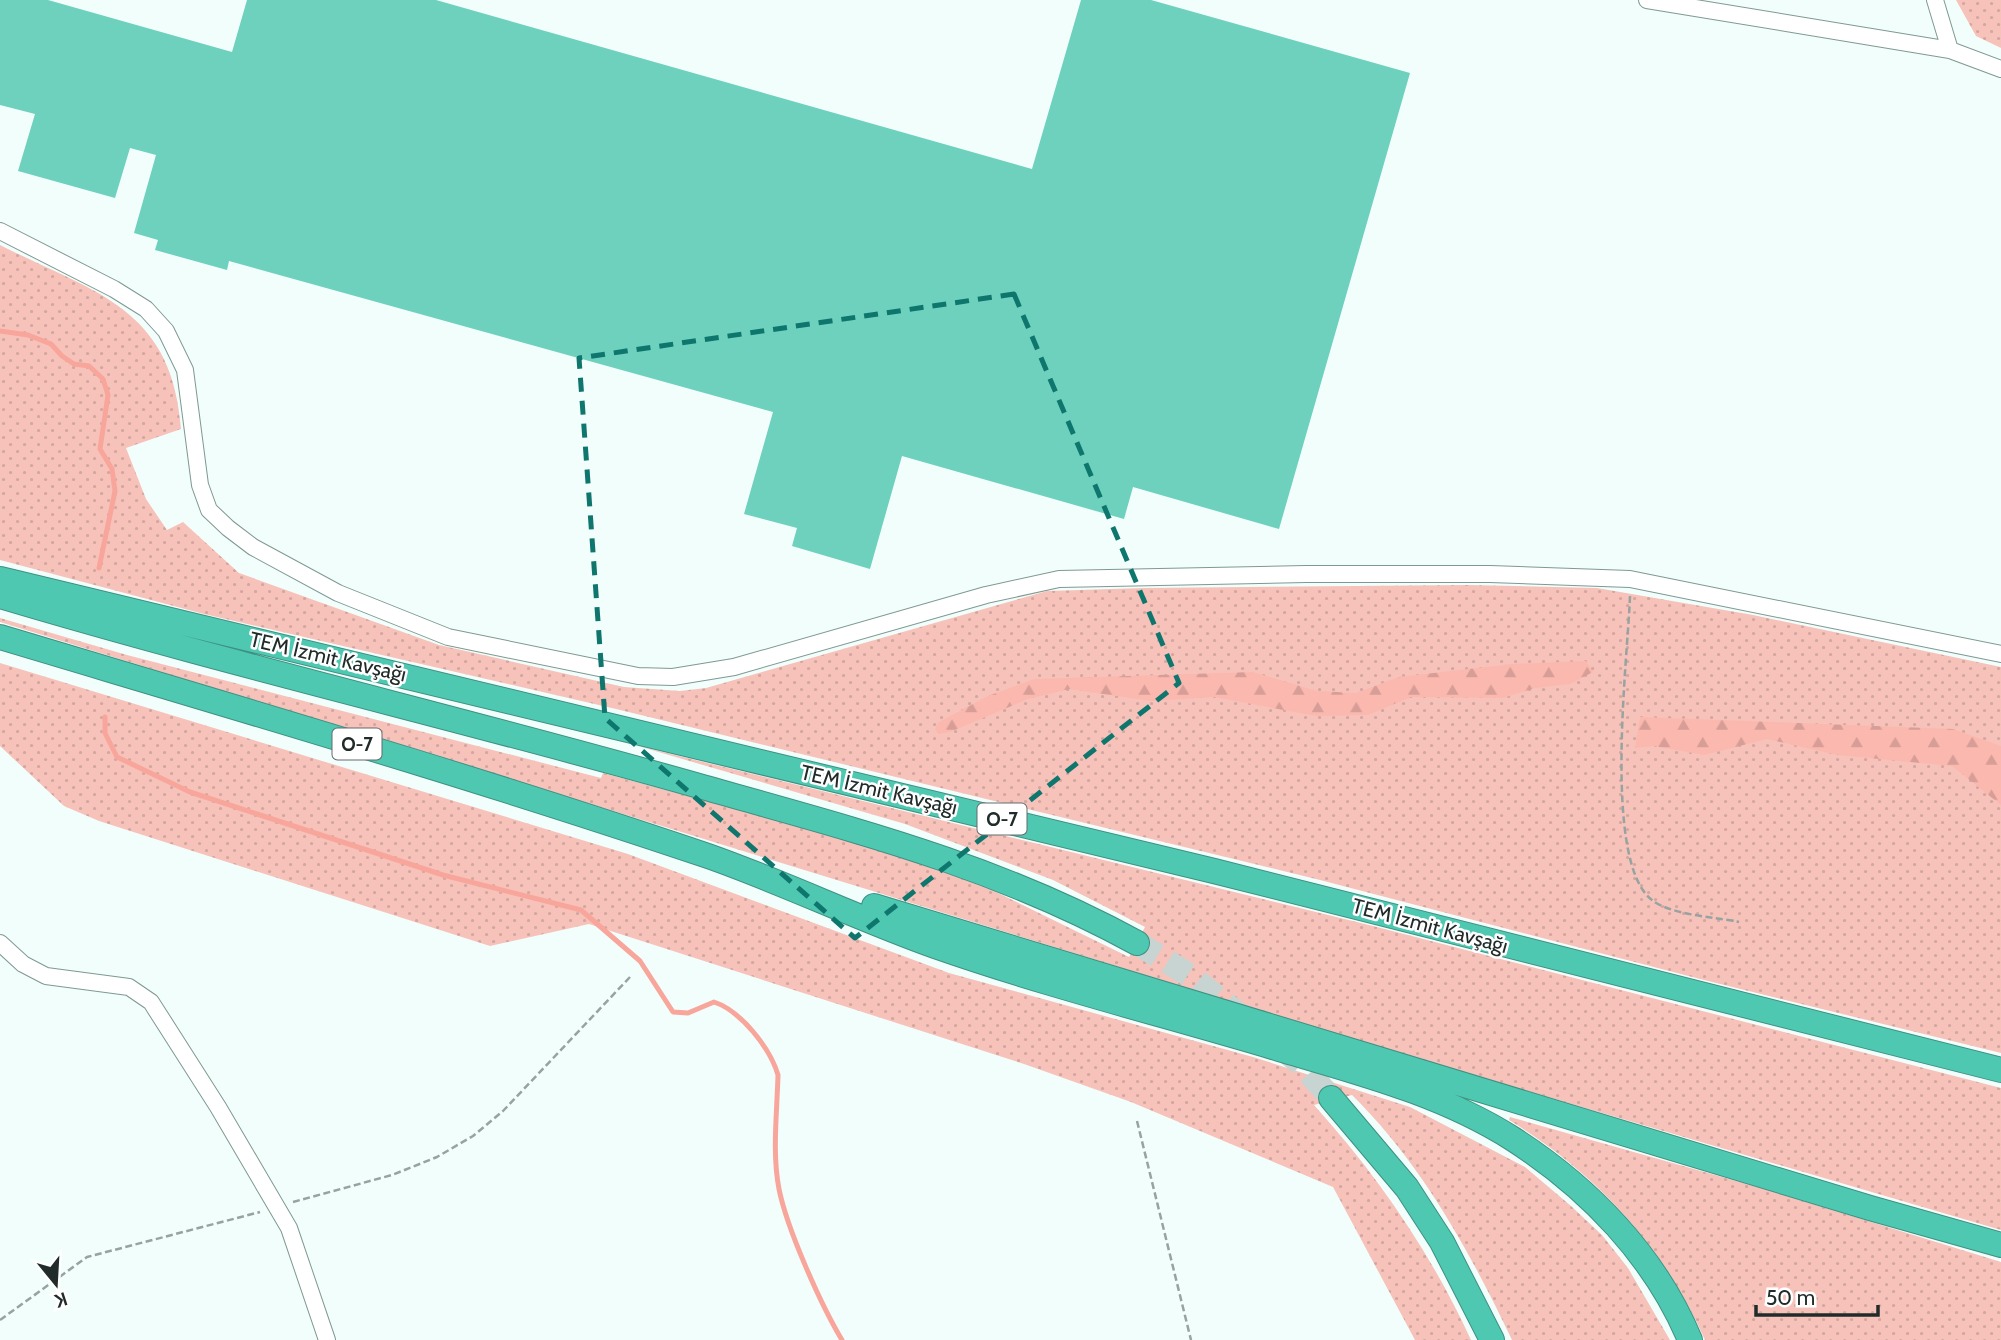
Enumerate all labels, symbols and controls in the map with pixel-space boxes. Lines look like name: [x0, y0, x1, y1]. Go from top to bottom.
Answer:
street label: TEM İzmit Kavşağı: [247, 626, 409, 687]
road number: O-7: [332, 729, 382, 760]
street label: TEM İzmit Kavşağı: [798, 759, 960, 820]
road number: O-7: [978, 804, 1026, 834]
street label: TEM İzmit Kavşağı: [1350, 893, 1511, 958]
north arrow: [21, 1249, 91, 1319]
scale bar: [1756, 1274, 1878, 1318]
text: 50 m: [1766, 1285, 1815, 1310]
text: K: [52, 1287, 70, 1312]

